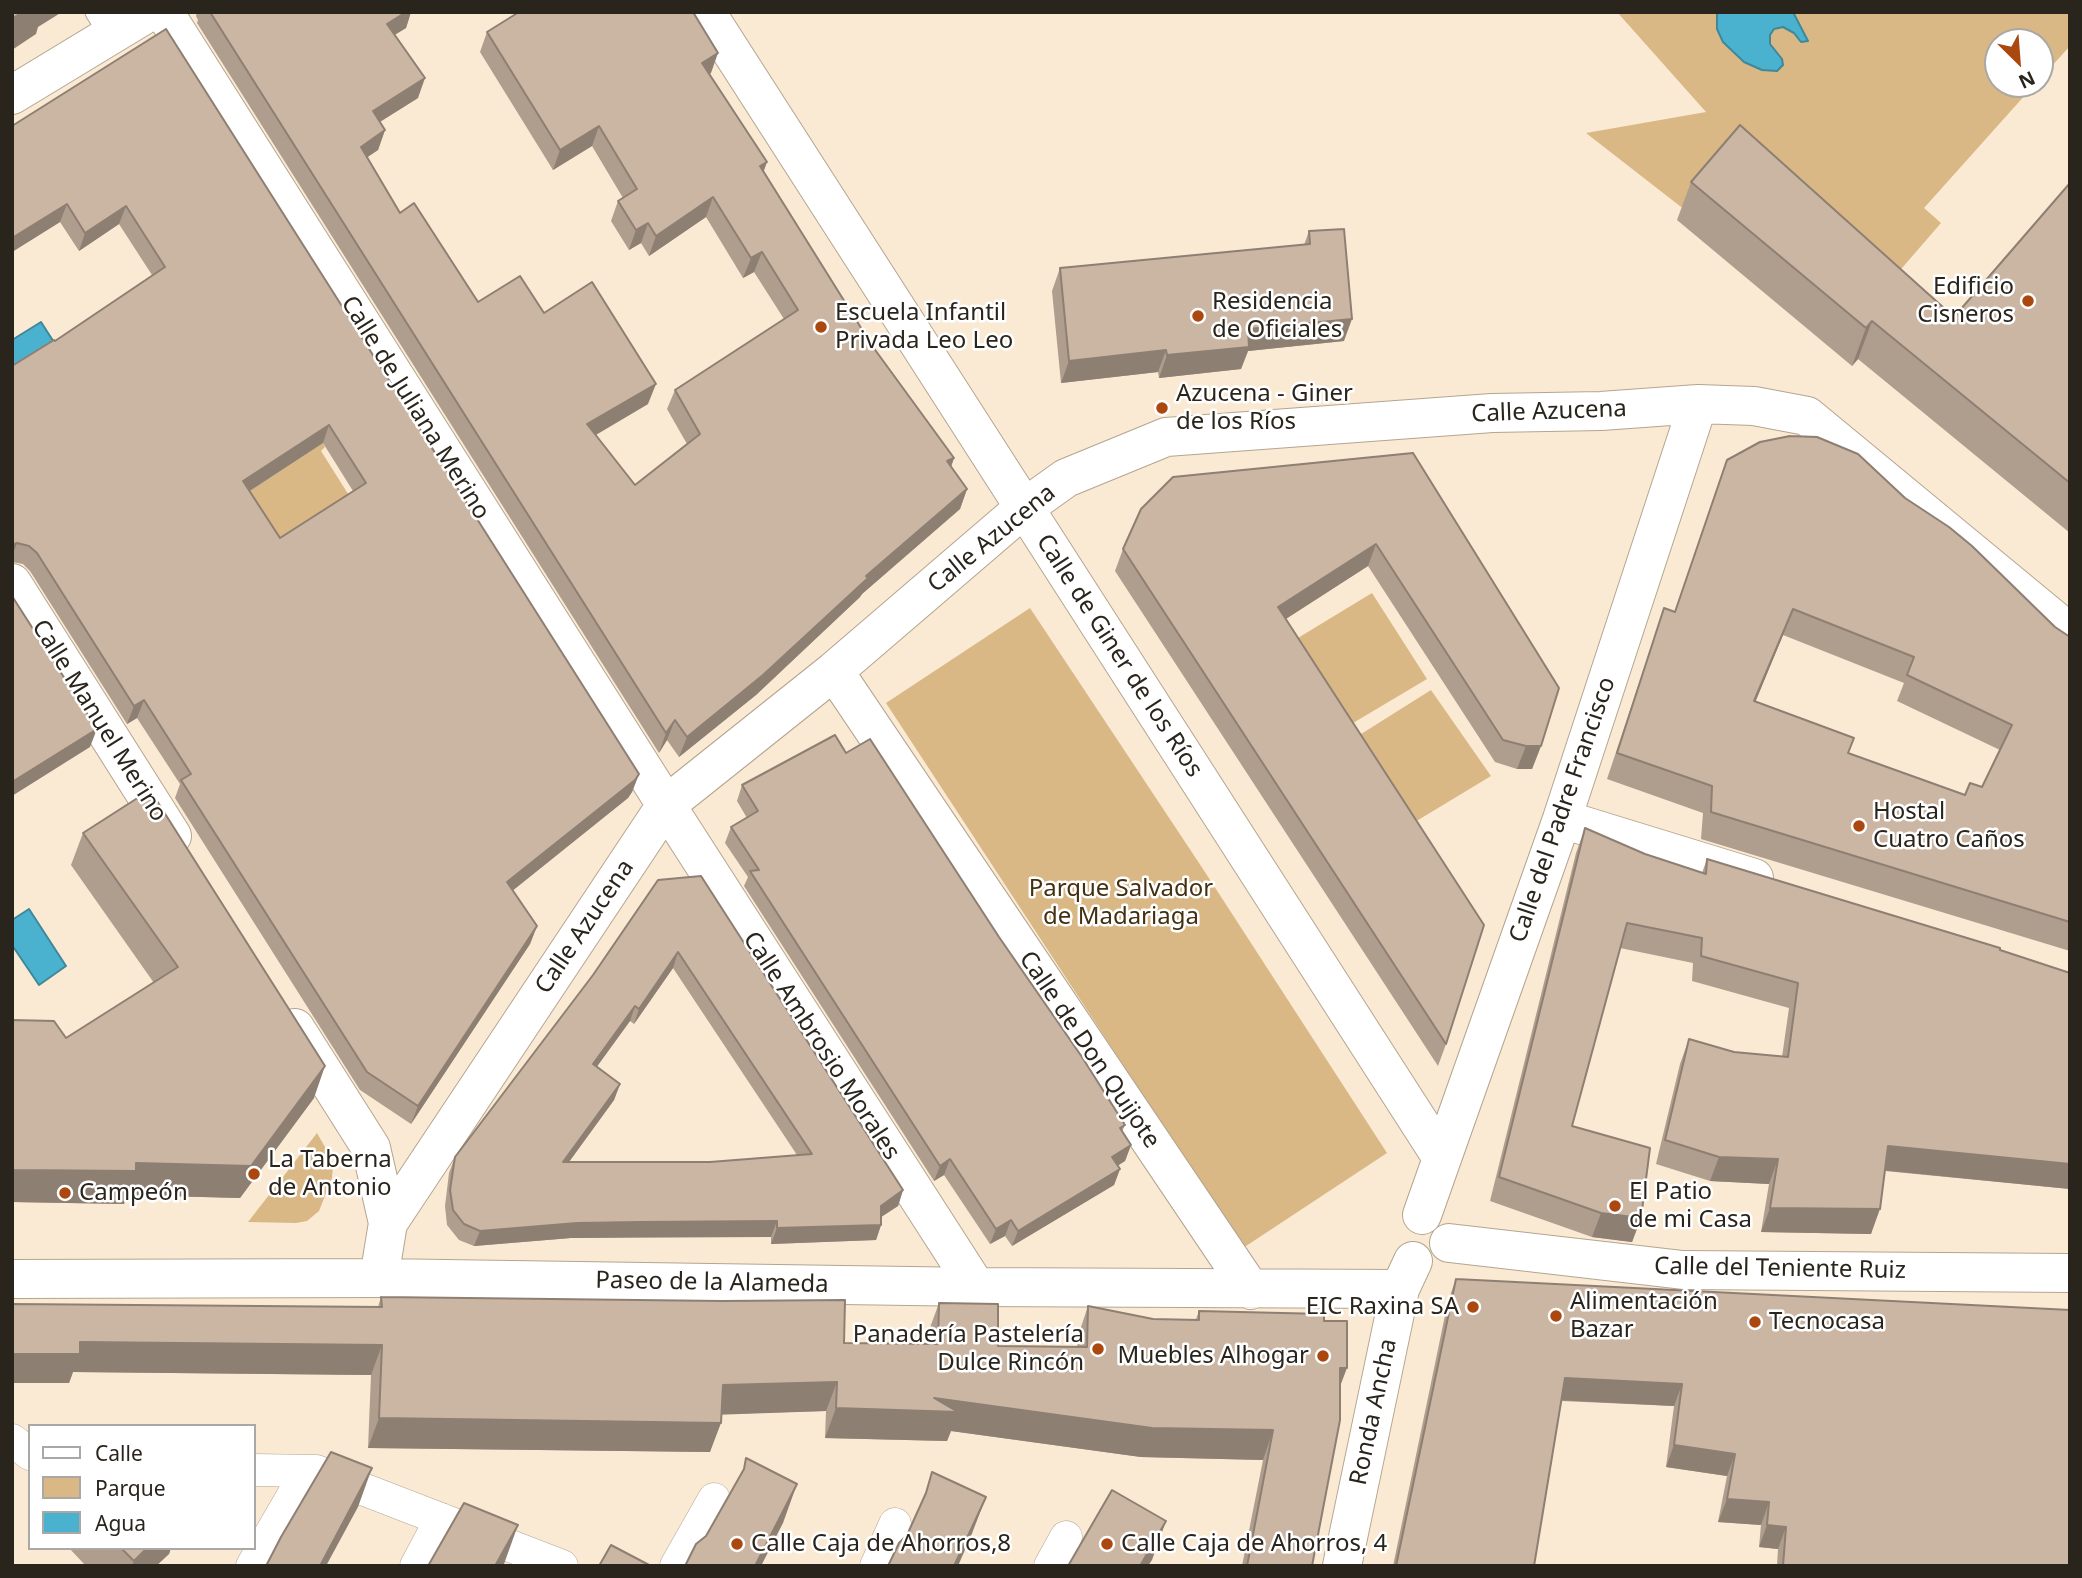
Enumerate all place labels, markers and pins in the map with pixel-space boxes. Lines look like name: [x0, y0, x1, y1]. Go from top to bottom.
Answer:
place label: Edificio Cisneros: [1917, 273, 2014, 329]
place label: Residencia de Oficiales: [1212, 288, 1342, 344]
marker: Edificio Cisneros: [2020, 293, 2036, 309]
place label: Escuela Infantil Privada Leo Leo: [835, 299, 1013, 355]
marker: Residencia de Oficiales: [1190, 308, 1206, 324]
marker: Escuela Infantil Privada Leo Leo: [813, 319, 829, 335]
place label: Azucena - Giner de los Ríos: [1176, 380, 1353, 436]
marker: Azucena - Giner de los Ríos: [1154, 400, 1170, 416]
place label: Hostal Cuatro Caños: [1873, 798, 2025, 854]
marker: Hostal Cuatro Caños: [1851, 818, 1867, 834]
place label: La Taberna de Antonio: [268, 1146, 392, 1202]
marker: La Taberna de Antonio: [246, 1166, 262, 1182]
place label: El Patio de mi Casa: [1629, 1178, 1752, 1234]
place label: Campeón: [79, 1179, 188, 1207]
marker: Campeón: [57, 1185, 73, 1201]
marker: El Patio de mi Casa: [1607, 1198, 1623, 1214]
place label: Alimentación Bazar: [1570, 1288, 1718, 1344]
place label: EIC Raxina SA: [1306, 1293, 1459, 1321]
marker: EIC Raxina SA: [1465, 1299, 1481, 1315]
marker: Alimentación Bazar: [1548, 1308, 1564, 1324]
place label: Tecnocasa: [1769, 1308, 1885, 1336]
marker: Tecnocasa: [1747, 1314, 1763, 1330]
place label: Panadería Pastelería Dulce Rincón: [853, 1321, 1084, 1377]
marker: Panadería Pastelería Dulce Rincón: [1090, 1341, 1106, 1357]
place label: Muebles Alhogar: [1118, 1342, 1309, 1370]
marker: Muebles Alhogar: [1315, 1348, 1331, 1364]
place label: Calle Caja de Ahorros,8: [751, 1530, 1011, 1558]
place label: Calle Caja de Ahorros, 4: [1121, 1530, 1387, 1558]
marker: Calle Caja de Ahorros,8: [729, 1536, 745, 1552]
marker: Calle Caja de Ahorros, 4: [1099, 1536, 1115, 1552]

